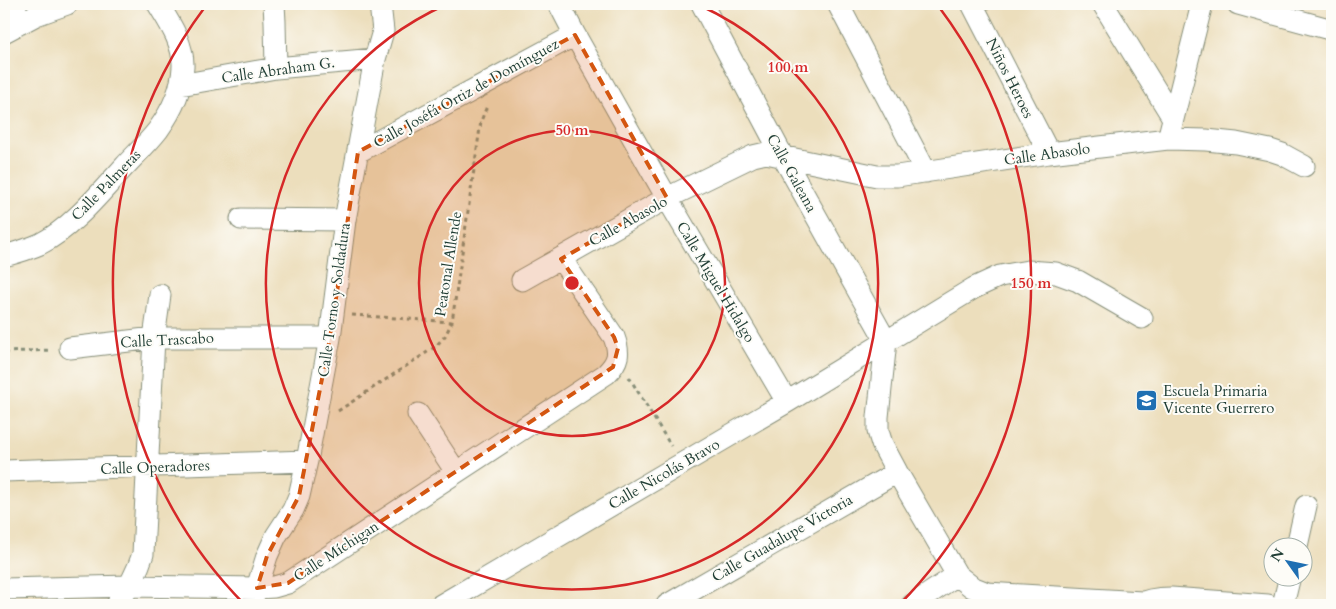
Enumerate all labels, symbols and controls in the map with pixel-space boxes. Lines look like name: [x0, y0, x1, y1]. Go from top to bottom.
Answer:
street label: Calle Joséfá Ortiz de Domínguez: [370, 33, 563, 152]
street label: Niños Heroes: [981, 34, 1039, 122]
street label: Calle Abraham G.: [220, 52, 336, 88]
text: 100 m: [768, 57, 809, 77]
text: 50 m: [555, 120, 589, 140]
street label: Calle Galeana: [762, 130, 822, 216]
street label: Calle Abasolo: [1003, 138, 1091, 170]
street label: Calle Palmeras: [67, 145, 145, 225]
street label: Calle Abasolo: [585, 191, 671, 251]
street label: Peatonal Allende: [430, 210, 466, 318]
street label: Calle Miguel Hidalgo: [672, 218, 760, 346]
street label: Calle Torno y Soldadura: [313, 221, 355, 378]
text: 150 m: [1011, 273, 1052, 293]
centre of rings: [563, 274, 581, 292]
street label: Calle Trascabo: [120, 328, 214, 352]
place label: Escuela Primaria Vicente Guerrero: [1163, 381, 1274, 418]
school or university icon: Escuela Primaria Vicente Guerrero: [1135, 388, 1159, 412]
street label: Calle Nicolás Bravo: [605, 434, 723, 514]
street label: Calle Operadores: [100, 455, 210, 479]
street label: Calle Guadalupe Victoria: [708, 489, 856, 587]
street label: Calle Míchigan: [290, 516, 383, 586]
north arrow: [1264, 536, 1314, 586]
text: N: [1266, 545, 1289, 565]

